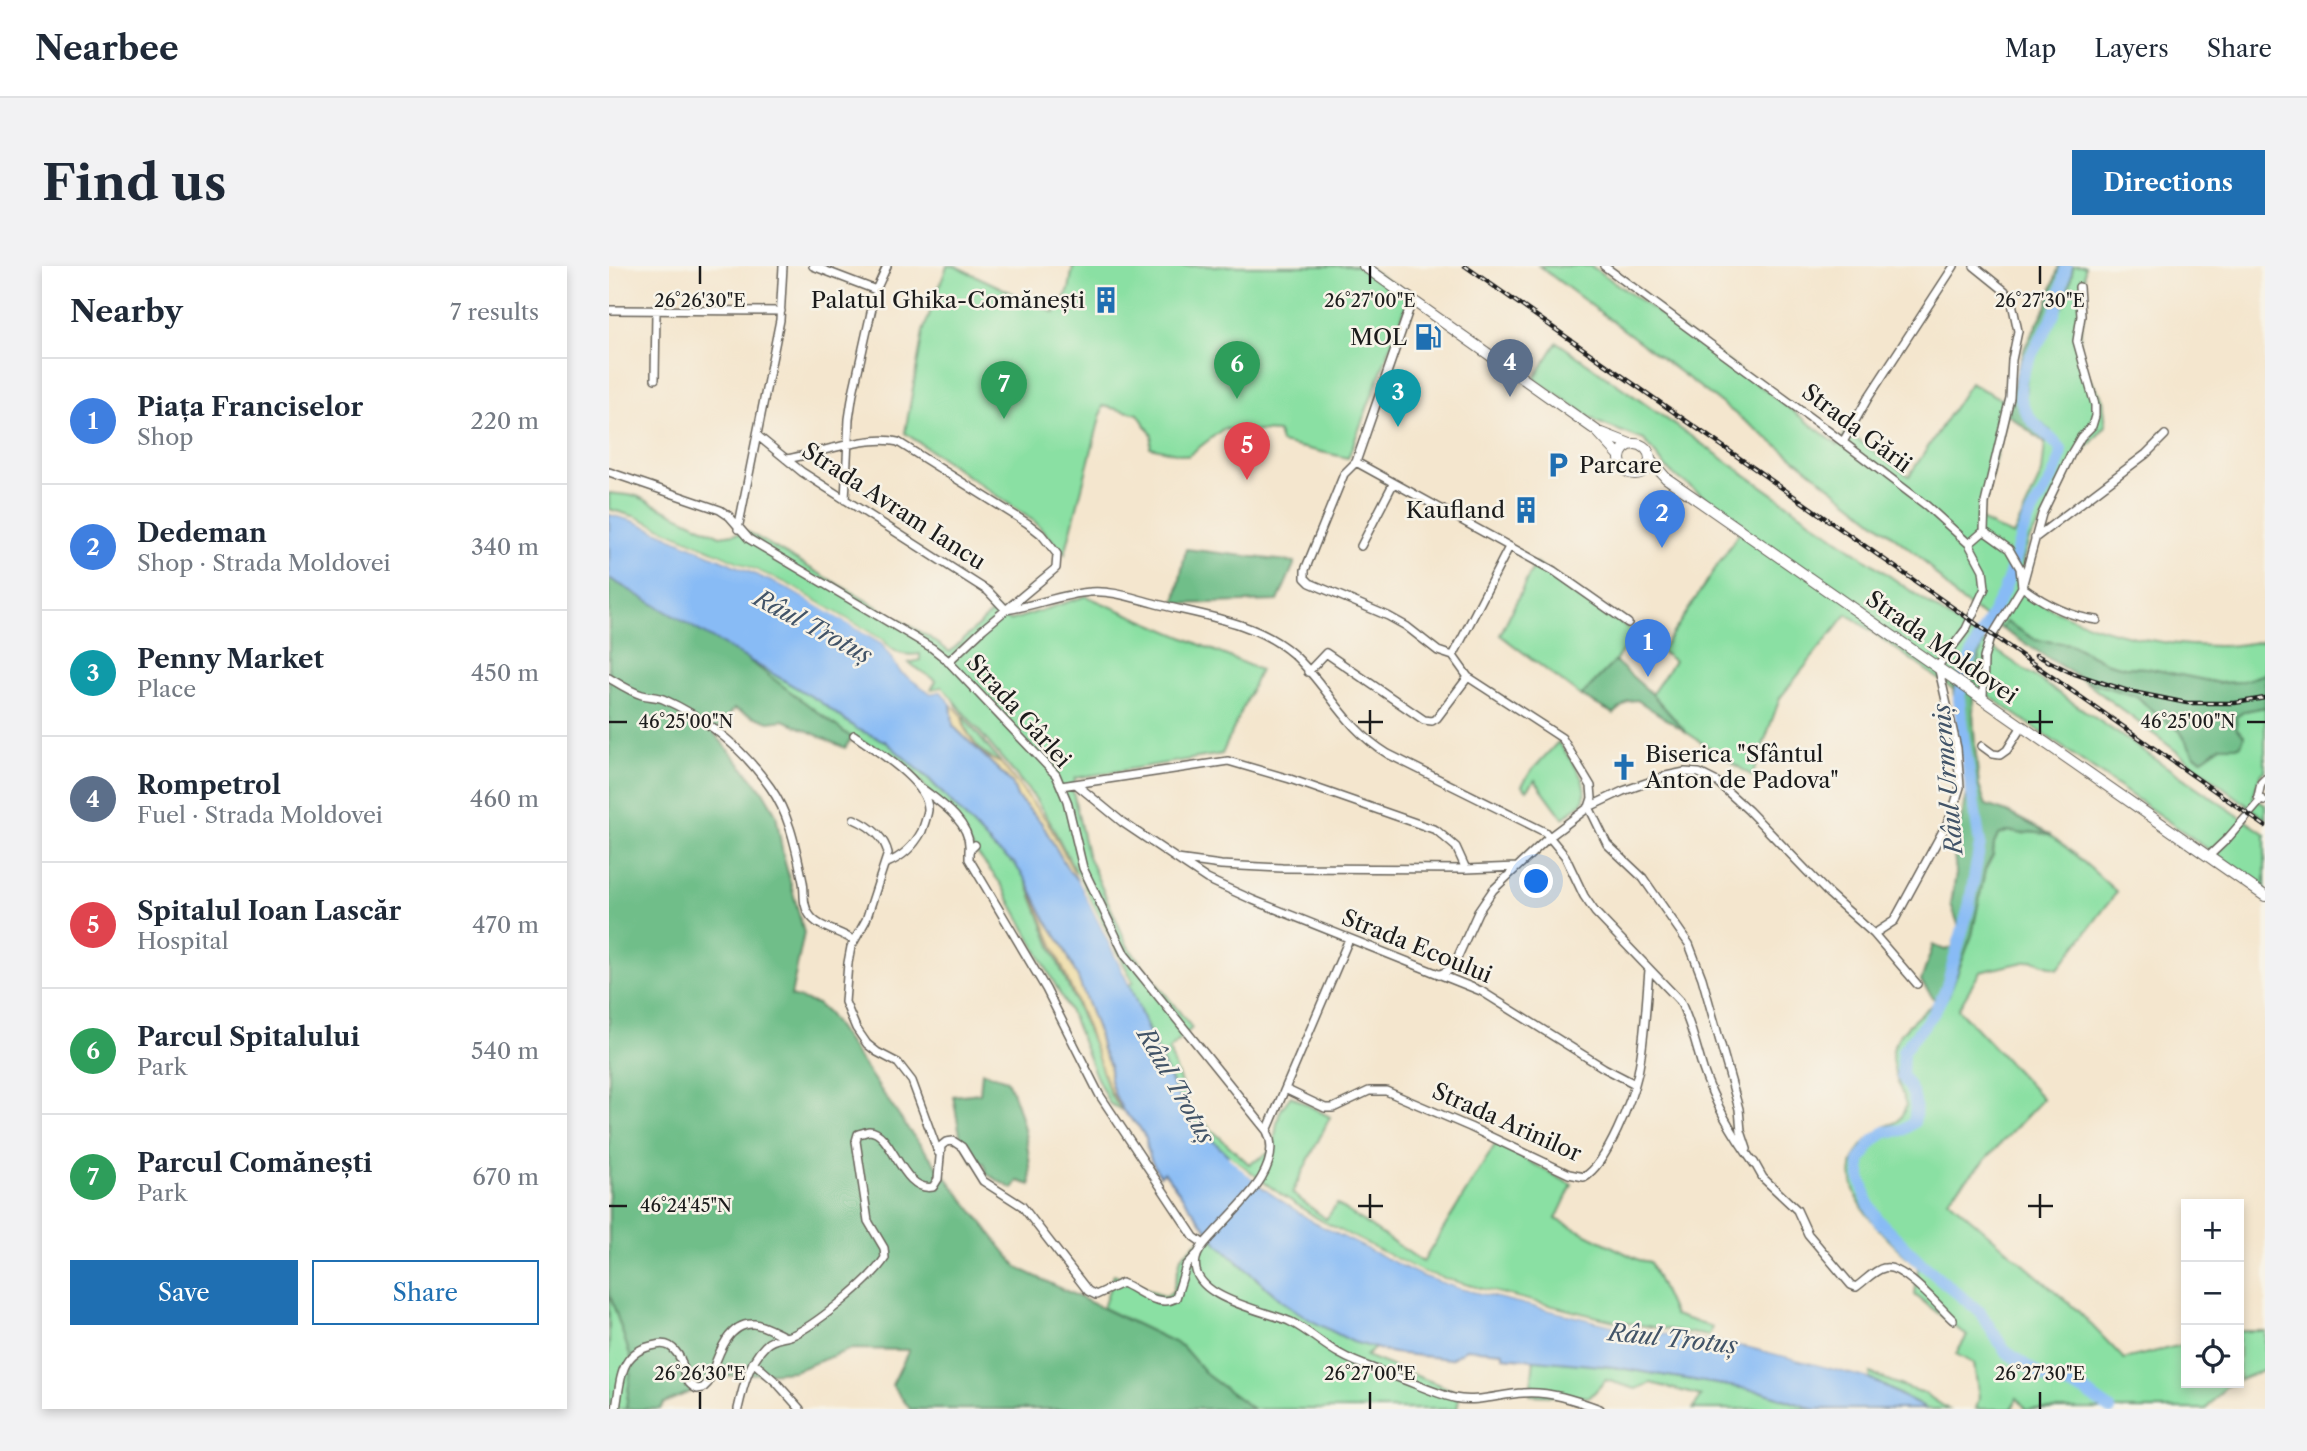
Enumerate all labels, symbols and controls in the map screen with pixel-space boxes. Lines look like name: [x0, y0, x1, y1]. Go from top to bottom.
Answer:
text: Nearbee: [35, 28, 179, 69]
text: Map: [2005, 34, 2056, 63]
text: Layers: [2094, 34, 2169, 63]
text: Share: [2207, 34, 2272, 63]
button: Directions: [2072, 150, 2265, 215]
text: Find us: [42, 152, 226, 213]
building icon: Palatul Ghika-Comănești: [1091, 285, 1121, 315]
place label: Palatul Ghika-Comănești: [811, 286, 1085, 314]
text: 26°26'30"E: [654, 290, 746, 312]
text: 26°27'00"E: [1324, 290, 1416, 312]
text: 26°27'30"E: [1995, 290, 2085, 312]
text: Nearby: [70, 293, 183, 330]
text: 7 results: [450, 298, 539, 326]
fuel station icon: MOL: [1413, 322, 1443, 352]
place label: MOL: [1350, 323, 1407, 351]
pin: 4: [1487, 339, 1533, 397]
pin: 6: [1214, 341, 1260, 399]
pin: 7: [981, 361, 1027, 419]
pin: 3: [1375, 369, 1421, 427]
street label: Strada Gării: [1797, 378, 1917, 478]
text: Piața Franciselor: [137, 391, 363, 423]
text: 1: [88, 407, 98, 435]
text: 220 m: [470, 407, 539, 435]
pin: 5: [1224, 422, 1270, 480]
text: Shop: [137, 423, 193, 451]
street label: Strada Avram Iancu: [797, 436, 991, 576]
parking icon: Parcare: [1543, 450, 1573, 480]
place label: Parcare: [1579, 451, 1662, 479]
pin: 2: [1639, 490, 1685, 548]
building icon: Kaufland: [1511, 495, 1541, 525]
place label: Kaufland: [1406, 496, 1505, 524]
text: Dedeman: [137, 517, 267, 549]
text: 2: [86, 533, 100, 561]
text: 340 m: [471, 533, 539, 561]
text: Shop · Strada Moldovei: [137, 549, 391, 577]
water label: Râul Trotuș: [747, 582, 878, 671]
street label: Strada Moldovei: [1861, 584, 2023, 710]
pin: 1: [1625, 619, 1671, 677]
text: Penny Market: [137, 643, 324, 675]
street label: Strada Gârlei: [961, 649, 1077, 773]
text: 3: [87, 659, 100, 687]
text: 450 m: [471, 659, 539, 687]
text: Place: [137, 675, 196, 703]
water label: Râul Urmeniș: [1926, 702, 1970, 858]
text: 46°25'00"N: [639, 711, 734, 733]
text: 46°25'00"N: [2141, 711, 2236, 733]
place label: Biserica "Sfântul Anton de Padova": [1644, 740, 1839, 794]
church icon: Biserica "Sfântul Anton de Padova": [1609, 752, 1639, 782]
text: Rompetrol: [137, 769, 281, 801]
text: 4: [86, 785, 100, 813]
text: 460 m: [470, 785, 539, 813]
text: Fuel · Strada Moldovei: [137, 801, 383, 829]
your location: [1519, 864, 1553, 898]
text: Spitalul Ioan Lascăr: [137, 895, 401, 927]
street label: Strada Ecoului: [1338, 903, 1496, 989]
text: 5: [87, 911, 99, 939]
text: 470 m: [472, 911, 539, 939]
text: Hospital: [137, 927, 229, 955]
text: Parcul Spitalului: [137, 1021, 360, 1053]
water label: Râul Trotuș: [1130, 1021, 1222, 1150]
text: 6: [86, 1037, 100, 1065]
text: 540 m: [471, 1037, 539, 1065]
text: Park: [137, 1053, 187, 1081]
street label: Strada Arinilor: [1428, 1077, 1586, 1168]
text: Parcul Comănești: [137, 1147, 372, 1179]
text: 7: [87, 1163, 99, 1191]
text: 670 m: [472, 1163, 539, 1191]
text: Park: [137, 1179, 187, 1207]
text: 46°24'45"N: [640, 1195, 732, 1217]
map controls: [2181, 1199, 2244, 1388]
button: +: [2181, 1199, 2244, 1262]
button: Save: [70, 1260, 298, 1325]
button: Share: [312, 1260, 539, 1325]
button: −: [2181, 1262, 2244, 1325]
water label: Râul Trotuș: [1605, 1317, 1740, 1361]
button: locate: [2181, 1325, 2244, 1388]
text: 26°26'30"E: [654, 1363, 746, 1385]
text: 26°27'00"E: [1324, 1363, 1416, 1385]
text: 26°27'30"E: [1995, 1363, 2085, 1385]

